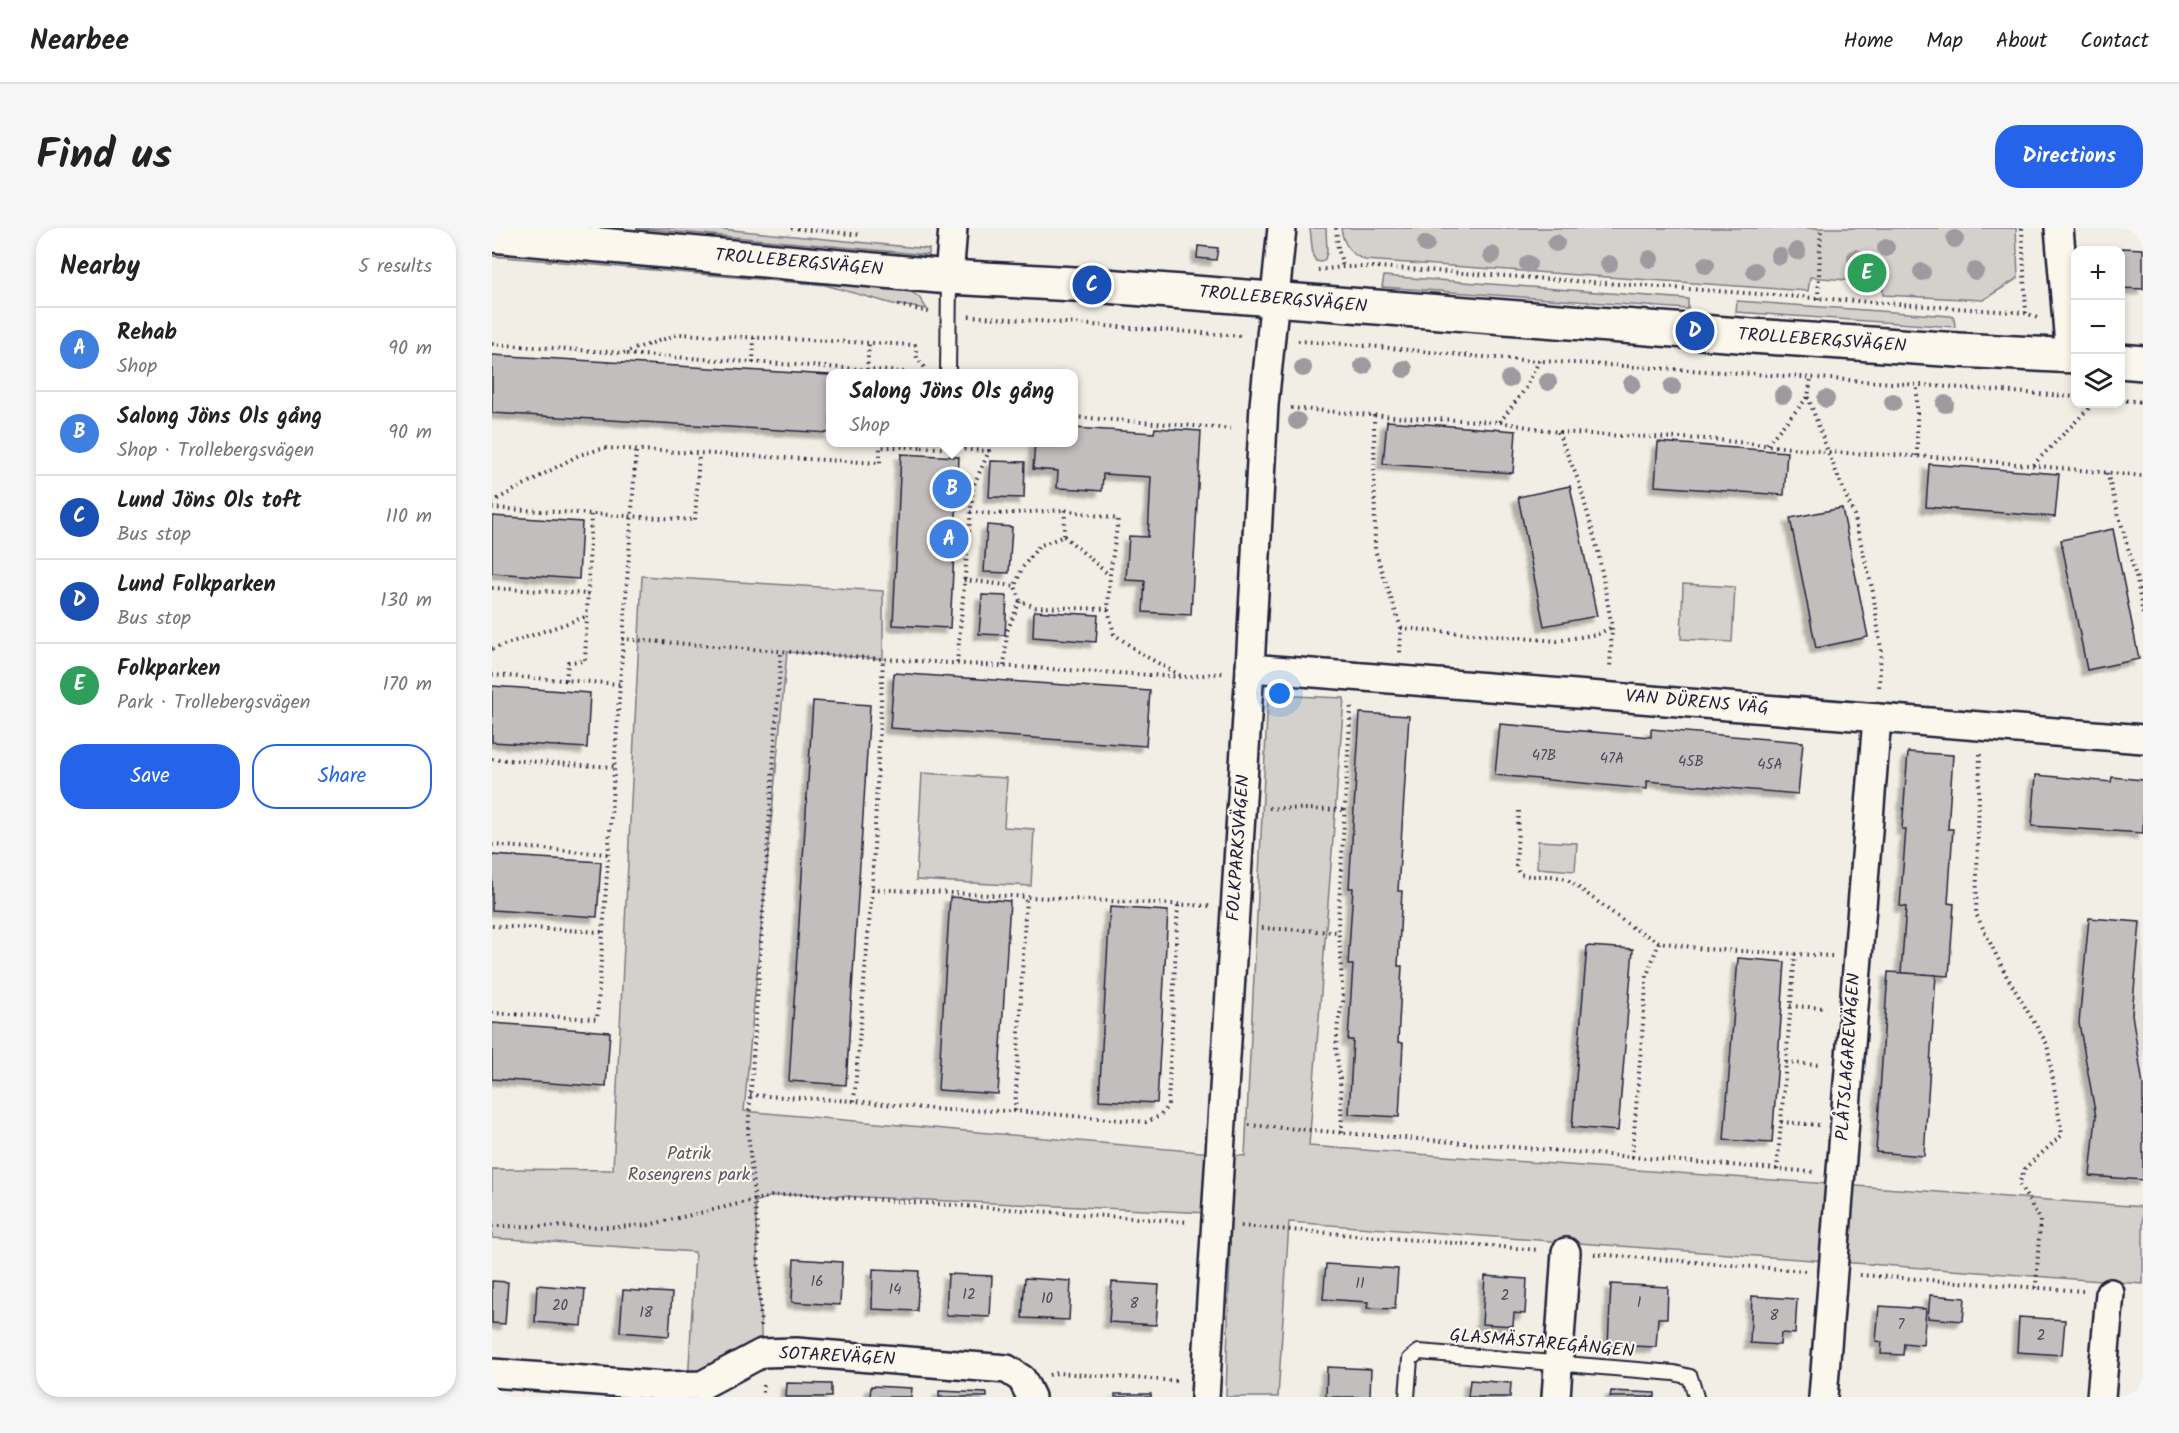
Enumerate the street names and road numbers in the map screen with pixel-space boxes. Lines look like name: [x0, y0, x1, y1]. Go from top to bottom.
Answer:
street label: TROLLEBERGSVÄGEN: [714, 241, 884, 285]
street label: TROLLEBERGSVÄGEN: [1198, 278, 1368, 322]
street label: TROLLEBERGSVÄGEN: [1737, 321, 1907, 361]
street label: VAN DÜRENS VÄG: [1624, 682, 1770, 724]
street label: FOLKPARKSVÄGEN: [1219, 774, 1259, 922]
street label: PLÅTSLAGAREVÄGEN: [1829, 972, 1869, 1142]
street label: GLASMÄSTAREGÅNGEN: [1448, 1321, 1636, 1367]
street label: SOTAREVÄGEN: [778, 1339, 896, 1375]

